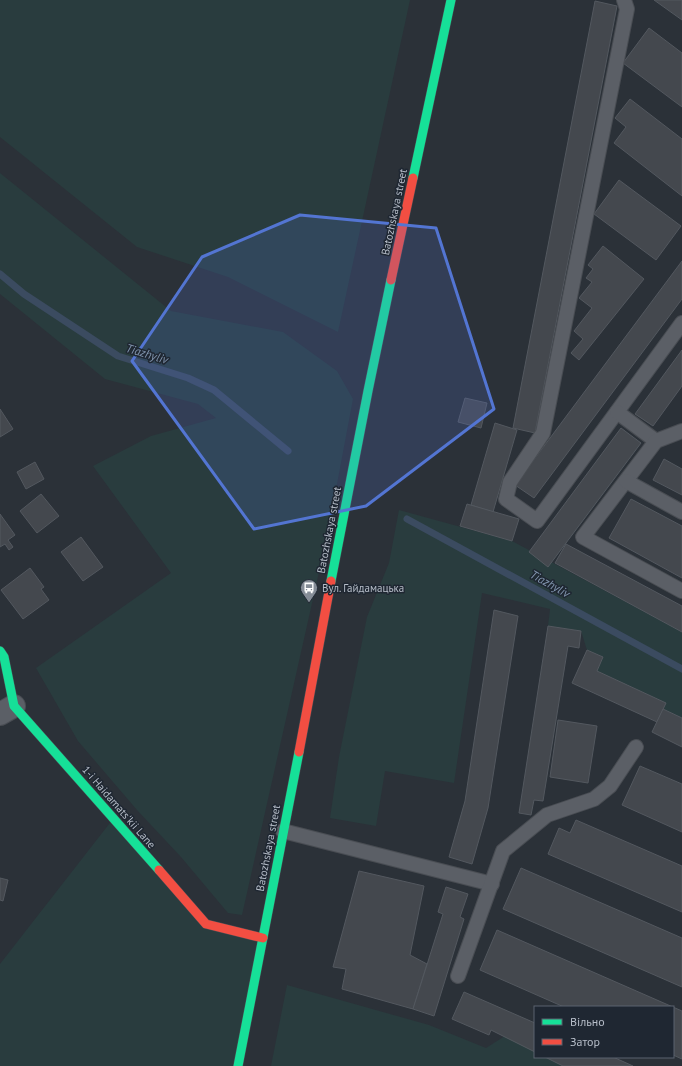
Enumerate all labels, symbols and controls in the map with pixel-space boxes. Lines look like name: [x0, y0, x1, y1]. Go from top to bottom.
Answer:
street label: Batozhskaya street: [378, 167, 410, 256]
water label: Tiazhyliv: [124, 340, 172, 368]
street label: Batozhskaya street: [314, 485, 344, 574]
water label: Tiazhyliv: [528, 566, 574, 601]
bus stop icon: Вул. Гайдамацька: [299, 578, 319, 603]
place label: Вул. Гайдамацька: [322, 581, 404, 595]
street label: 1-i Haidamats'kii Lane: [79, 763, 159, 851]
street label: Batozhskaya street: [253, 803, 283, 892]
legend: [534, 1006, 674, 1058]
text: Вільно: [570, 1014, 605, 1029]
text: Затор: [570, 1034, 600, 1049]

